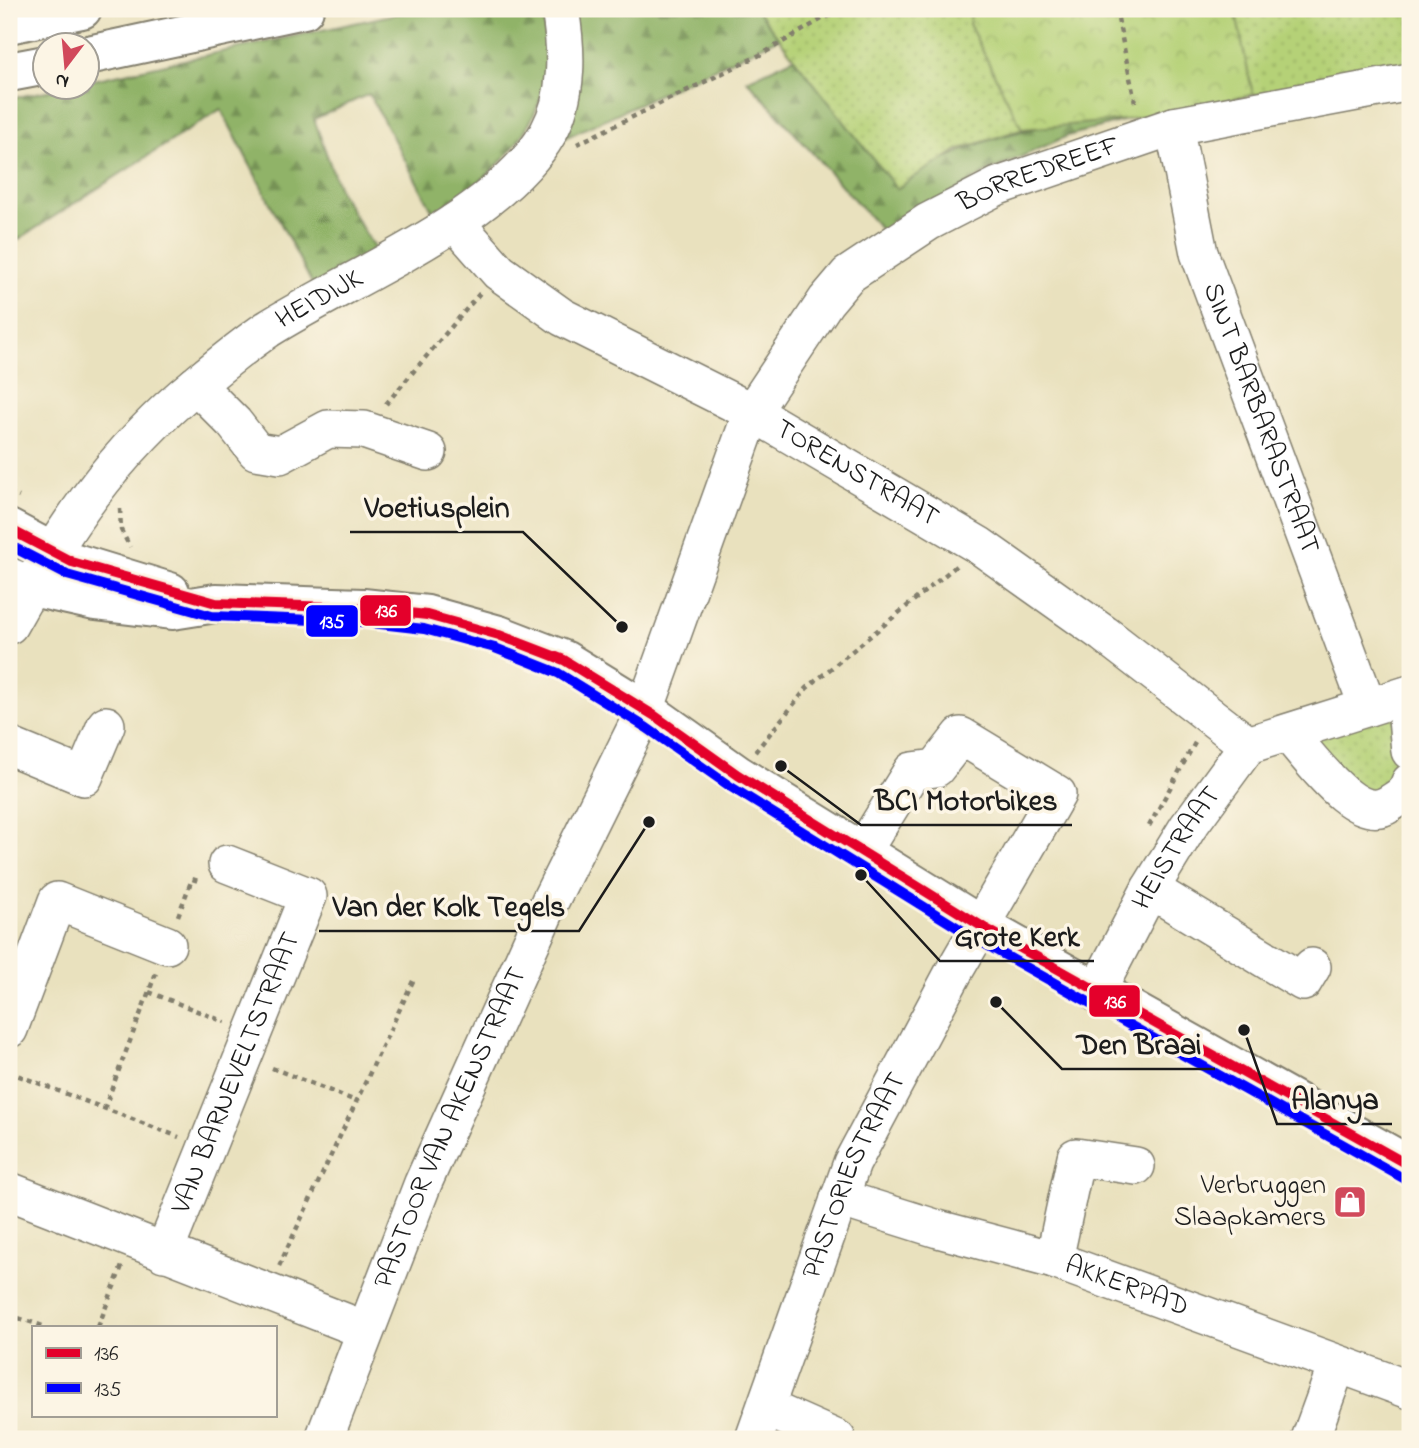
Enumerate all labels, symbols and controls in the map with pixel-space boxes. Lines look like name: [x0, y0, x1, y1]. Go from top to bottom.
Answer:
north arrow: [32, 32, 102, 102]
text: N: [52, 65, 72, 95]
street label: BORREDREEF: [950, 126, 1125, 224]
street label: HEIDIJK: [268, 259, 371, 340]
street label: SINT BARBARASTRAAT: [1191, 277, 1330, 560]
street label: TORENSTRAAT: [767, 409, 947, 538]
callout: Voetiusplein: [350, 481, 523, 532]
text: Voetiusplein: [363, 488, 510, 532]
line badge: 136: [359, 594, 412, 627]
text: 136: [375, 599, 398, 626]
line badge: 135: [305, 604, 359, 638]
text: 135: [320, 610, 345, 637]
callout: BCI Motorbikes: [861, 774, 1072, 825]
street label: HEISTRAAT: [1122, 778, 1232, 917]
text: BCI Motorbikes: [872, 781, 1058, 825]
callout: Van der Kolk Tegels: [319, 880, 579, 931]
text: Van der Kolk Tegels: [332, 887, 565, 932]
callout: Grote Kerk: [940, 910, 1094, 961]
text: Grote Kerk: [954, 917, 1080, 961]
street label: VAN BARNEVELTSTRAAT: [161, 926, 312, 1221]
street label: PASTOOR VAN AKENSTRAAT: [364, 960, 538, 1295]
line badge: 136: [1088, 984, 1141, 1018]
text: 136: [1104, 990, 1127, 1017]
callout: Den Braai: [1062, 1018, 1215, 1069]
text: Den Braai: [1074, 1025, 1202, 1069]
street label: PASTORIESTRAAT: [792, 1065, 917, 1285]
callout: Alanya: [1277, 1073, 1392, 1124]
text: Alanya: [1291, 1080, 1379, 1124]
place label: Verbruggen Slaapkamers: [1174, 1166, 1326, 1239]
shop icon: Verbruggen Slaapkamers: [1331, 1183, 1369, 1221]
street label: AKKERPAD: [1059, 1245, 1194, 1328]
legend: [32, 1326, 276, 1416]
text: 136: [94, 1340, 119, 1370]
text: 135: [94, 1376, 121, 1406]

